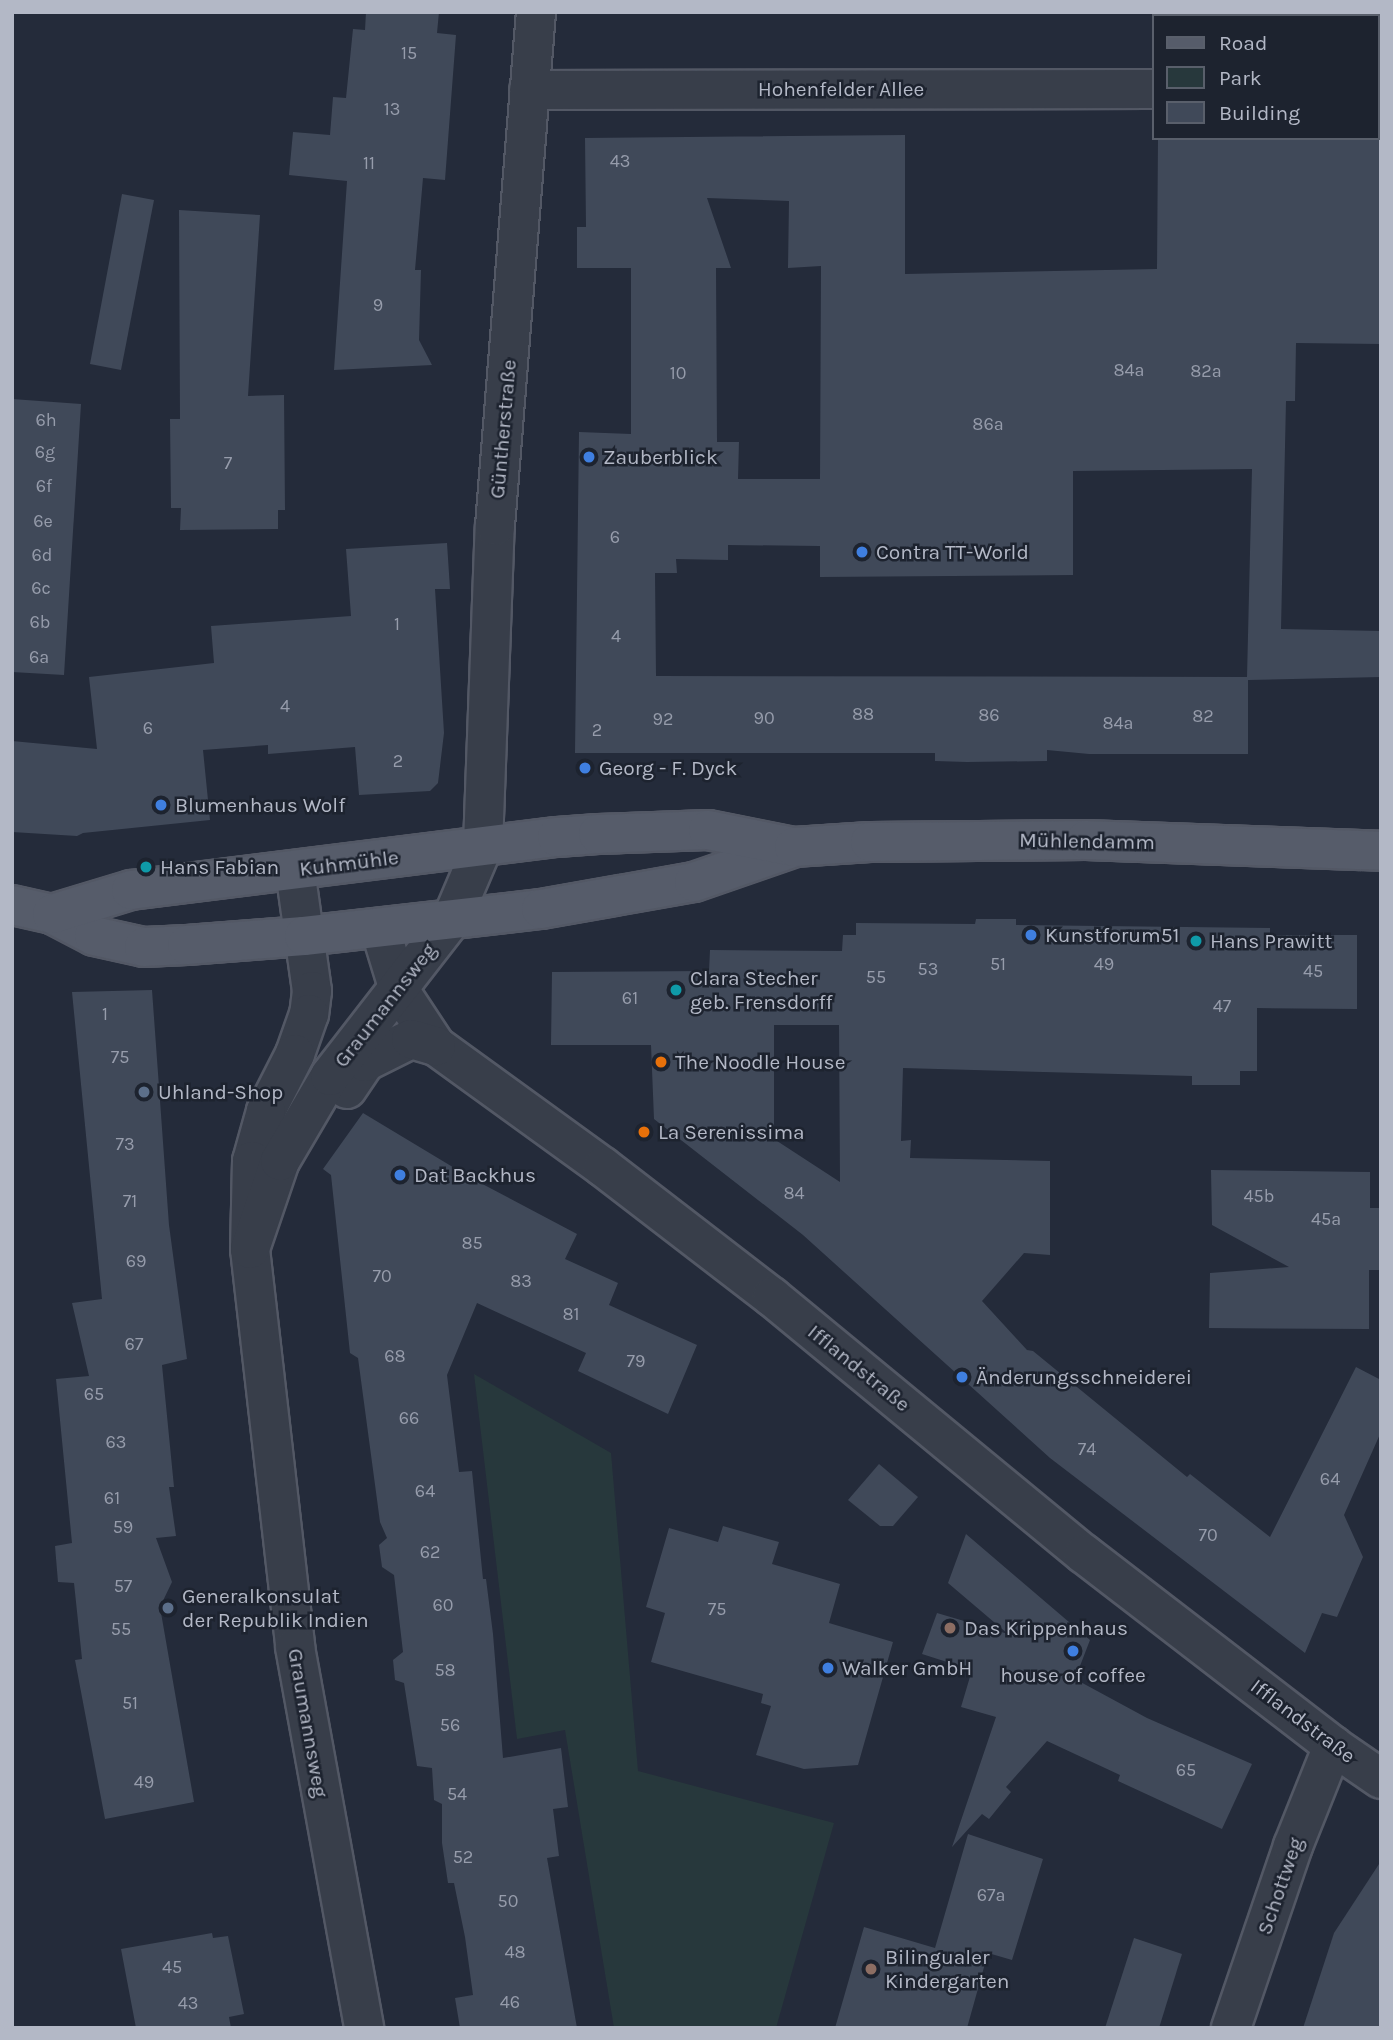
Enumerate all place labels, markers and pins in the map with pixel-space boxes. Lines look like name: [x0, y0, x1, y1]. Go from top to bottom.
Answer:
place label: Zauberblick: [603, 444, 718, 470]
marker: Zauberblick: [581, 449, 597, 465]
place label: Contra TT-World: [876, 539, 1029, 565]
marker: Contra TT-World: [854, 544, 870, 560]
place label: Georg - F. Dyck: [599, 755, 737, 781]
marker: Georg - F. Dyck: [577, 760, 593, 776]
place label: Blumenhaus Wolf: [175, 792, 345, 818]
marker: Blumenhaus Wolf: [153, 797, 169, 813]
place label: Hans Fabian: [160, 854, 279, 880]
marker: Hans Fabian: [138, 859, 154, 875]
place label: Kunstforum51: [1045, 922, 1179, 948]
marker: Kunstforum51: [1023, 927, 1039, 943]
place label: Hans Prawitt: [1210, 928, 1332, 954]
marker: Hans Prawitt: [1188, 933, 1204, 949]
place label: Clara Stecher geb. Frensdorff: [690, 965, 833, 1015]
marker: Clara Stecher geb. Frensdorff: [668, 982, 684, 998]
place label: The Noodle House: [675, 1049, 845, 1075]
marker: The Noodle House: [653, 1054, 669, 1070]
place label: Uhland-Shop: [158, 1079, 283, 1105]
marker: Uhland-Shop: [136, 1084, 152, 1100]
place label: La Serenissima: [658, 1119, 805, 1145]
marker: La Serenissima: [636, 1124, 652, 1140]
place label: Dat Backhus: [414, 1162, 536, 1188]
marker: Dat Backhus: [392, 1167, 408, 1183]
place label: Änderungsschneiderei: [976, 1364, 1192, 1390]
marker: Änderungsschneiderei: [954, 1369, 970, 1385]
place label: Generalkonsulat der Republik Indien: [182, 1583, 369, 1633]
marker: Generalkonsulat der Republik Indien: [160, 1600, 176, 1616]
place label: Das Krippenhaus: [964, 1615, 1128, 1641]
marker: Das Krippenhaus: [942, 1620, 958, 1636]
marker: house of coffee: [1065, 1643, 1081, 1659]
place label: Walker GmbH: [842, 1655, 972, 1681]
marker: Walker GmbH: [820, 1660, 836, 1676]
place label: house of coffee: [1000, 1662, 1146, 1688]
place label: Bilingualer Kindergarten: [885, 1944, 1010, 1994]
marker: Bilingualer Kindergarten: [863, 1961, 879, 1977]

